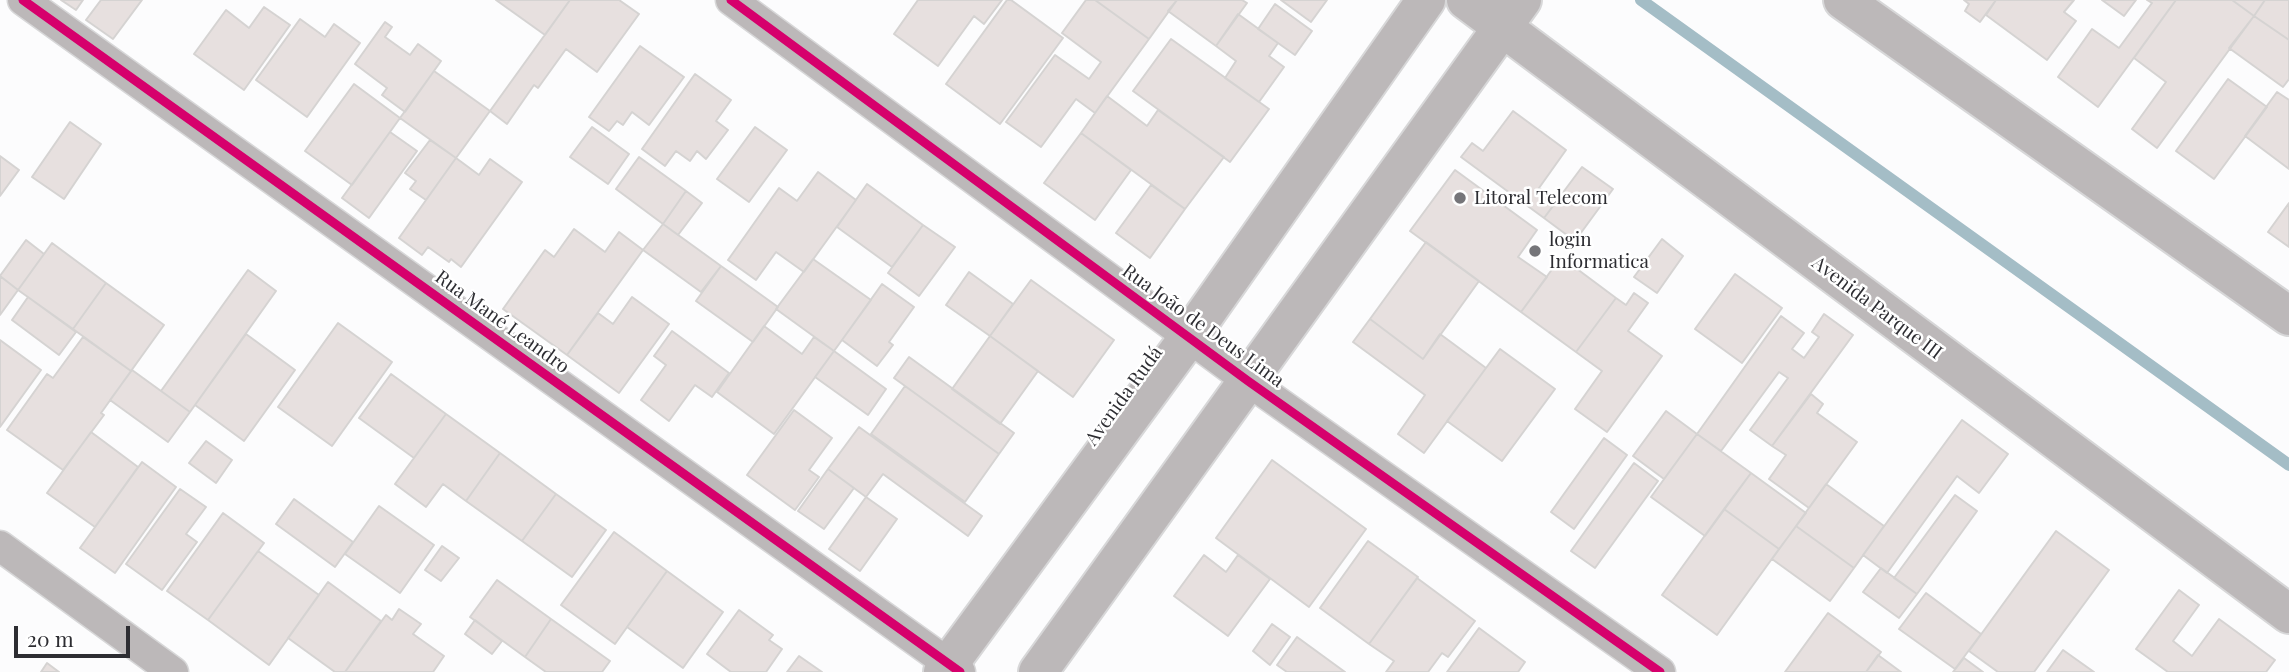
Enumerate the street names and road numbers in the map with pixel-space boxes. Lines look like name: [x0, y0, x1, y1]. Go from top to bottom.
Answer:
street label: Avenida Parque III: [1808, 252, 1946, 364]
street label: Rua João de Deus Lima: [1118, 260, 1288, 392]
street label: Rua Mané Leandro: [430, 266, 574, 378]
street label: Avenida Rudá: [1080, 342, 1168, 450]

